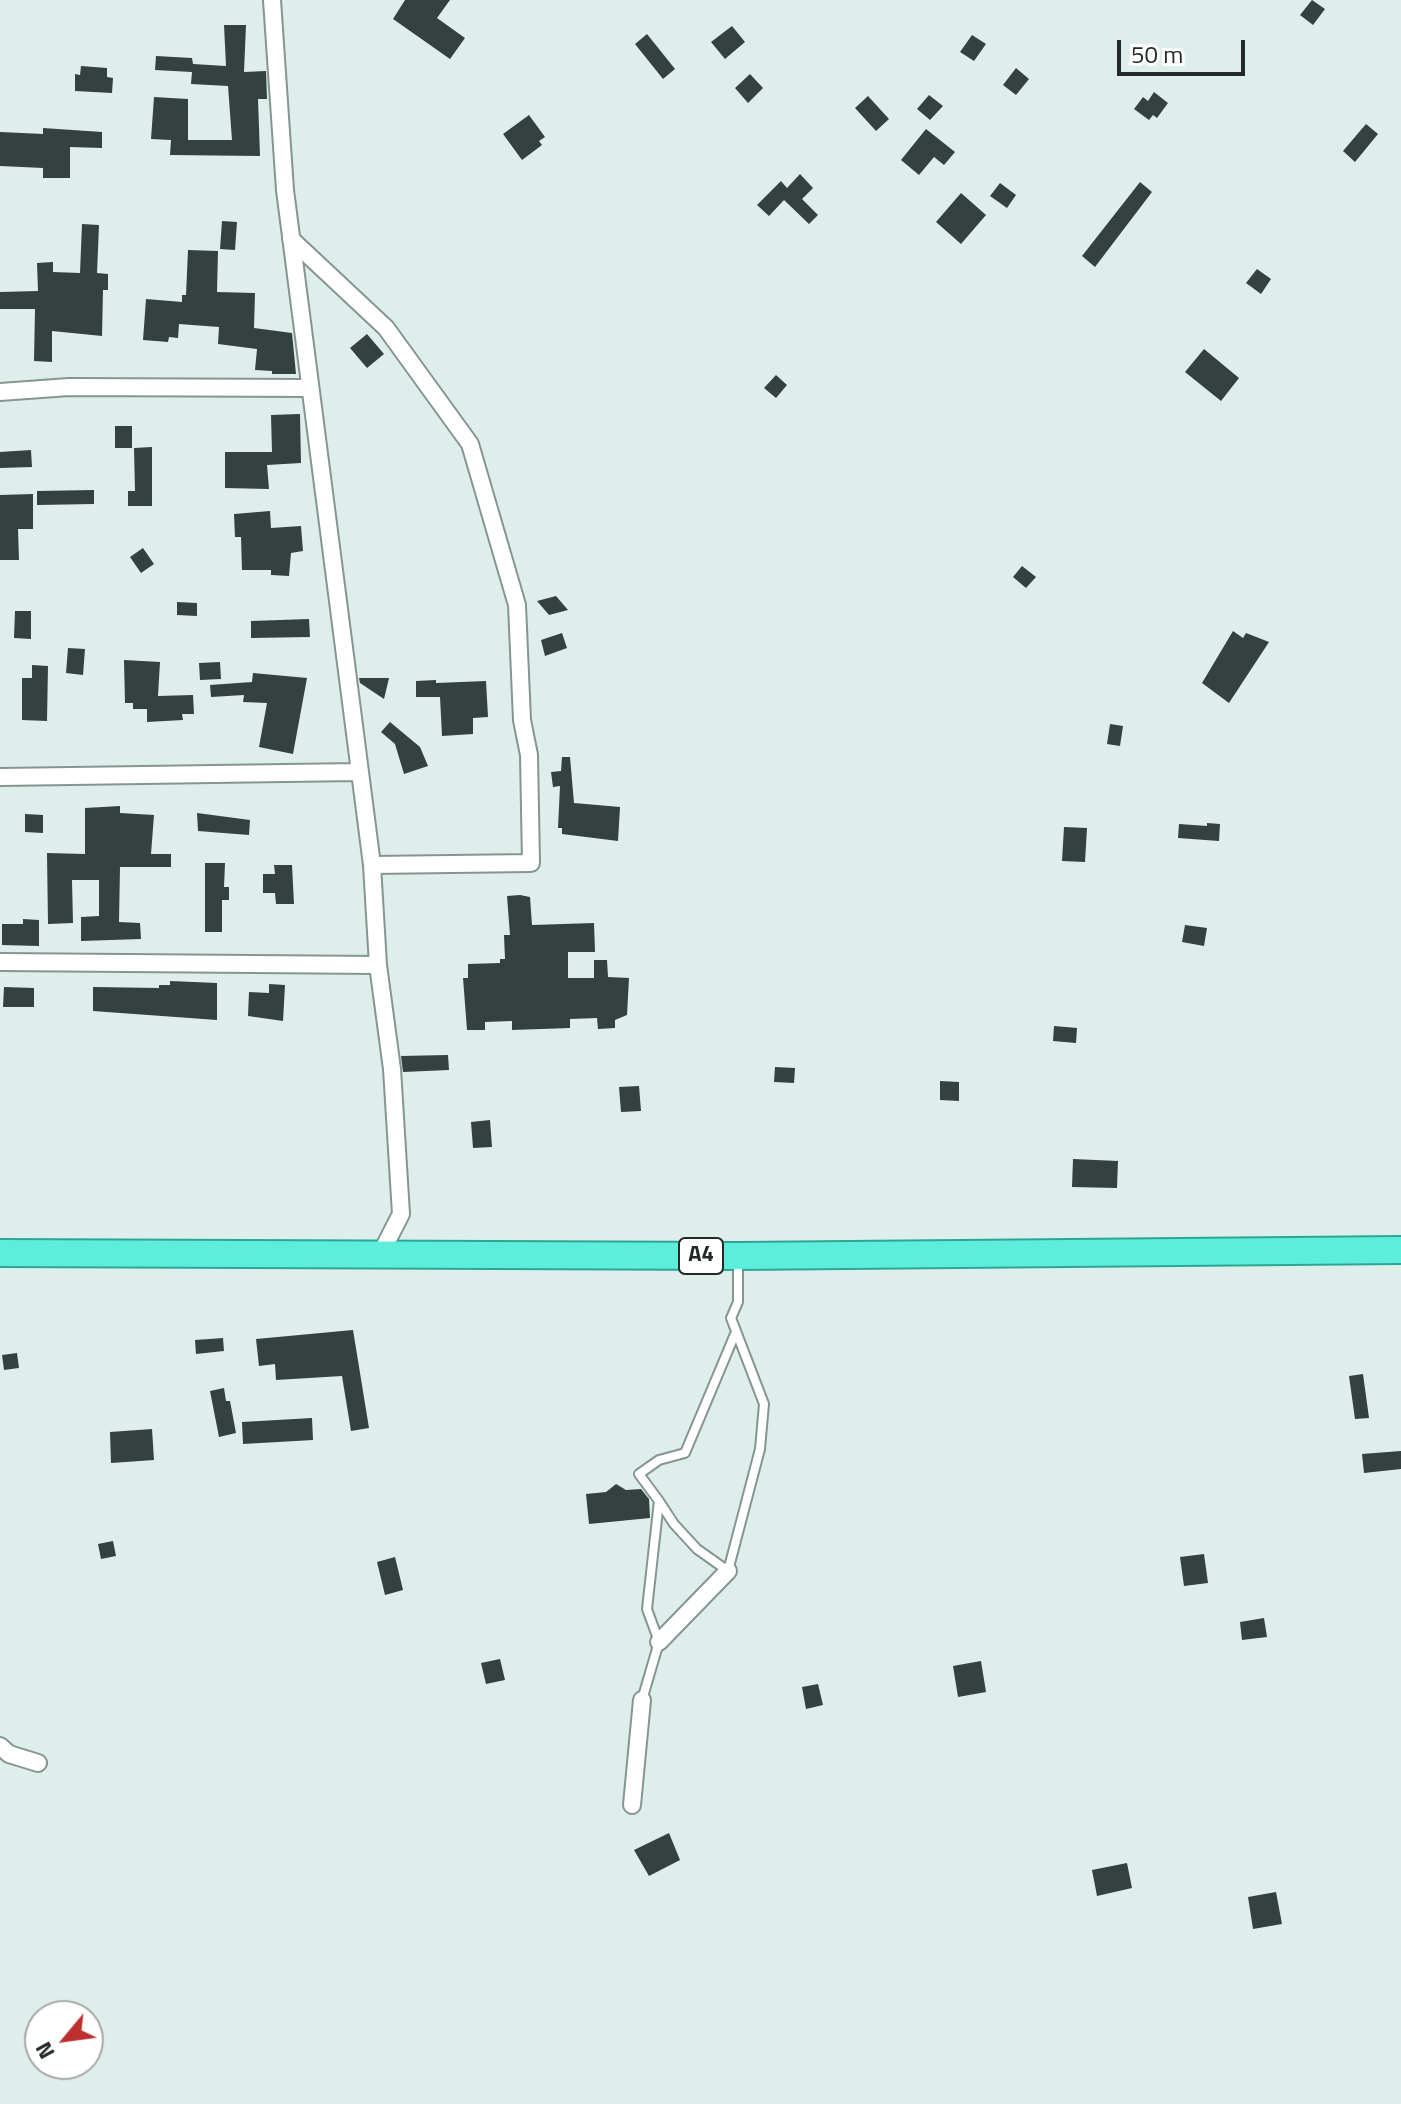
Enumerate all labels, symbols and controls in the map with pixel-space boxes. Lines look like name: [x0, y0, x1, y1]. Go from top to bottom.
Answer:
scale bar: [1121, 24, 1249, 74]
text: 50 m: [1131, 36, 1183, 72]
road number: A4: [679, 1238, 723, 1274]
north arrow: [24, 2000, 104, 2080]
text: N: [26, 2036, 63, 2066]

